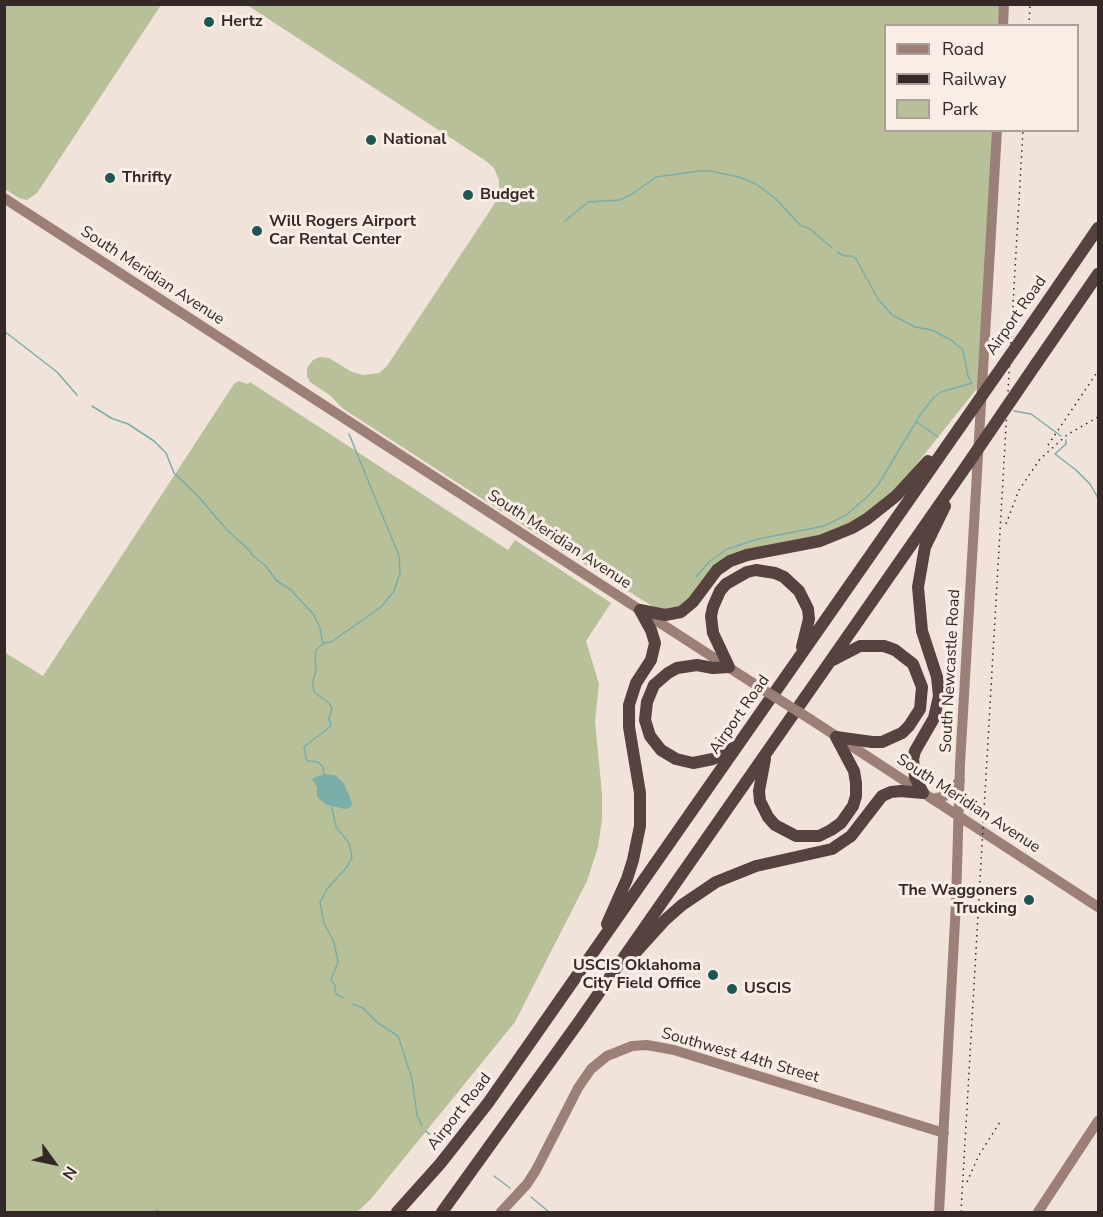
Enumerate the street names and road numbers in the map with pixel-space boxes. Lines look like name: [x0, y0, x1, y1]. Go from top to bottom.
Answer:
street label: South Meridian Avenue: [77, 222, 227, 330]
street label: Airport Road: [983, 273, 1051, 359]
street label: South Meridian Avenue: [484, 486, 634, 594]
street label: South Newcastle Road: [937, 589, 965, 753]
street label: Airport Road: [706, 672, 774, 758]
street label: South Meridian Avenue: [893, 750, 1043, 858]
street label: Southwest 44th Street: [659, 1024, 821, 1088]
street label: Airport Road: [424, 1070, 496, 1154]

